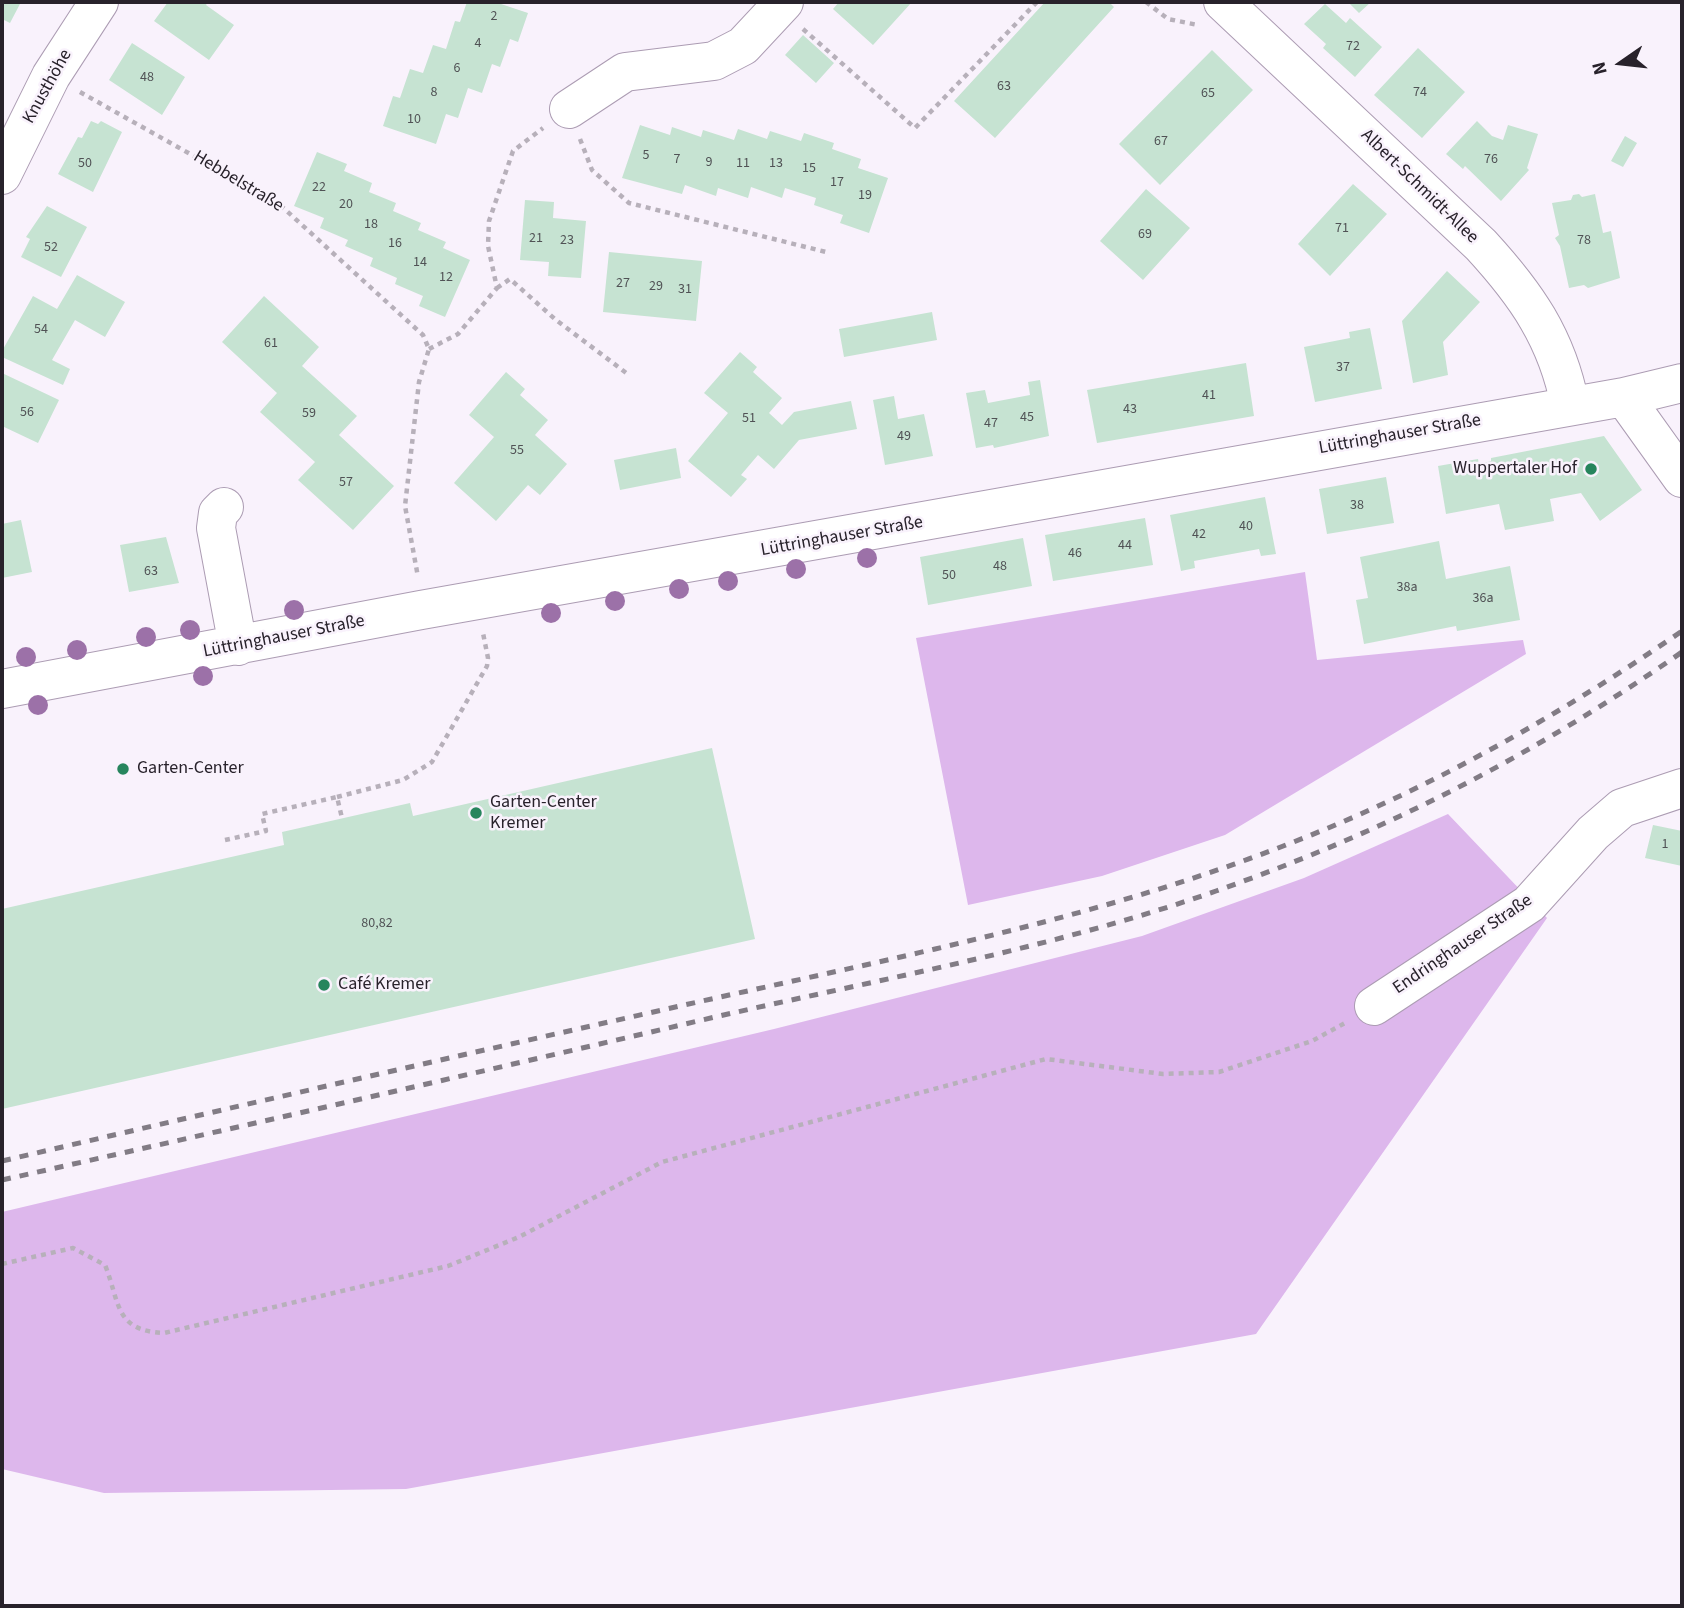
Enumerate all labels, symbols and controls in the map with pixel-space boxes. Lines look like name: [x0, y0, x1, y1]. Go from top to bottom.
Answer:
house number: 2: [491, 9, 497, 25]
north arrow: [1586, 28, 1656, 98]
house number: 4: [475, 36, 481, 52]
house number: 72: [1346, 39, 1360, 55]
street label: Knusthöhe: [19, 46, 77, 128]
text: N: [1586, 59, 1615, 78]
house number: 6: [454, 61, 460, 77]
house number: 48: [140, 70, 154, 86]
house number: 63: [997, 79, 1011, 95]
house number: 8: [431, 85, 437, 101]
house number: 74: [1413, 85, 1427, 101]
house number: 65: [1201, 86, 1215, 102]
house number: 10: [407, 112, 421, 128]
street label: Albert-Schmidt-Allee: [1356, 125, 1482, 249]
house number: 67: [1154, 134, 1168, 150]
street label: Hebbelstraße: [189, 147, 287, 217]
house number: 5: [643, 148, 649, 164]
house number: 7: [674, 152, 680, 168]
house number: 76: [1484, 152, 1498, 168]
house number: 9: [706, 155, 712, 171]
house number: 50: [78, 156, 92, 172]
house number: 11: [736, 156, 750, 172]
house number: 13: [769, 156, 783, 172]
house number: 15: [802, 161, 816, 177]
house number: 17: [830, 175, 844, 191]
house number: 22: [312, 180, 326, 196]
house number: 19: [858, 188, 872, 204]
house number: 20: [339, 197, 353, 213]
house number: 18: [364, 217, 378, 233]
house number: 71: [1335, 221, 1349, 237]
house number: 69: [1138, 227, 1152, 243]
house number: 21: [529, 231, 543, 247]
house number: 23: [560, 233, 574, 249]
house number: 78: [1577, 233, 1591, 249]
house number: 16: [388, 236, 402, 252]
house number: 52: [44, 240, 58, 256]
house number: 14: [413, 255, 427, 271]
house number: 12: [439, 270, 453, 286]
house number: 27: [616, 276, 630, 292]
house number: 29: [649, 279, 663, 295]
house number: 31: [678, 282, 692, 298]
house number: 54: [34, 322, 48, 338]
house number: 61: [264, 336, 278, 352]
house number: 37: [1336, 360, 1350, 376]
house number: 41: [1202, 388, 1216, 404]
house number: 43: [1123, 402, 1137, 418]
house number: 56: [20, 405, 34, 421]
house number: 59: [302, 406, 316, 422]
house number: 45: [1020, 410, 1034, 426]
street label: Lüttringhauser Straße: [1317, 410, 1483, 460]
house number: 51: [742, 411, 756, 427]
house number: 47: [984, 416, 998, 432]
house number: 49: [897, 429, 911, 445]
house number: 55: [510, 443, 524, 459]
place label: Wuppertaler Hof: [1453, 458, 1577, 480]
marker: Wuppertaler Hof: [1583, 461, 1599, 477]
house number: 57: [339, 475, 353, 491]
house number: 38: [1350, 498, 1364, 514]
street label: Lüttringhauser Straße: [759, 512, 925, 562]
house number: 40: [1239, 519, 1253, 535]
house number: 42: [1192, 527, 1206, 543]
house number: 44: [1118, 538, 1132, 554]
house number: 46: [1068, 546, 1082, 562]
house number: 48: [993, 559, 1007, 575]
house number: 63: [144, 564, 158, 580]
house number: 50: [942, 568, 956, 584]
house number: 38a: [1397, 580, 1417, 596]
house number: 36a: [1473, 591, 1493, 607]
street label: Lüttringhauser Straße: [201, 611, 367, 663]
place label: Garten-Center: [137, 758, 244, 780]
marker: Garten-Center: [115, 761, 131, 777]
place label: Garten-Center Kremer: [490, 792, 597, 834]
marker: Garten-Center Kremer: [468, 805, 484, 821]
house number: 1: [1662, 837, 1668, 853]
street label: Endringhauser Straße: [1389, 890, 1537, 1000]
house number: 80,82: [361, 916, 393, 932]
place label: Café Kremer: [338, 974, 430, 996]
marker: Café Kremer: [316, 977, 332, 993]

